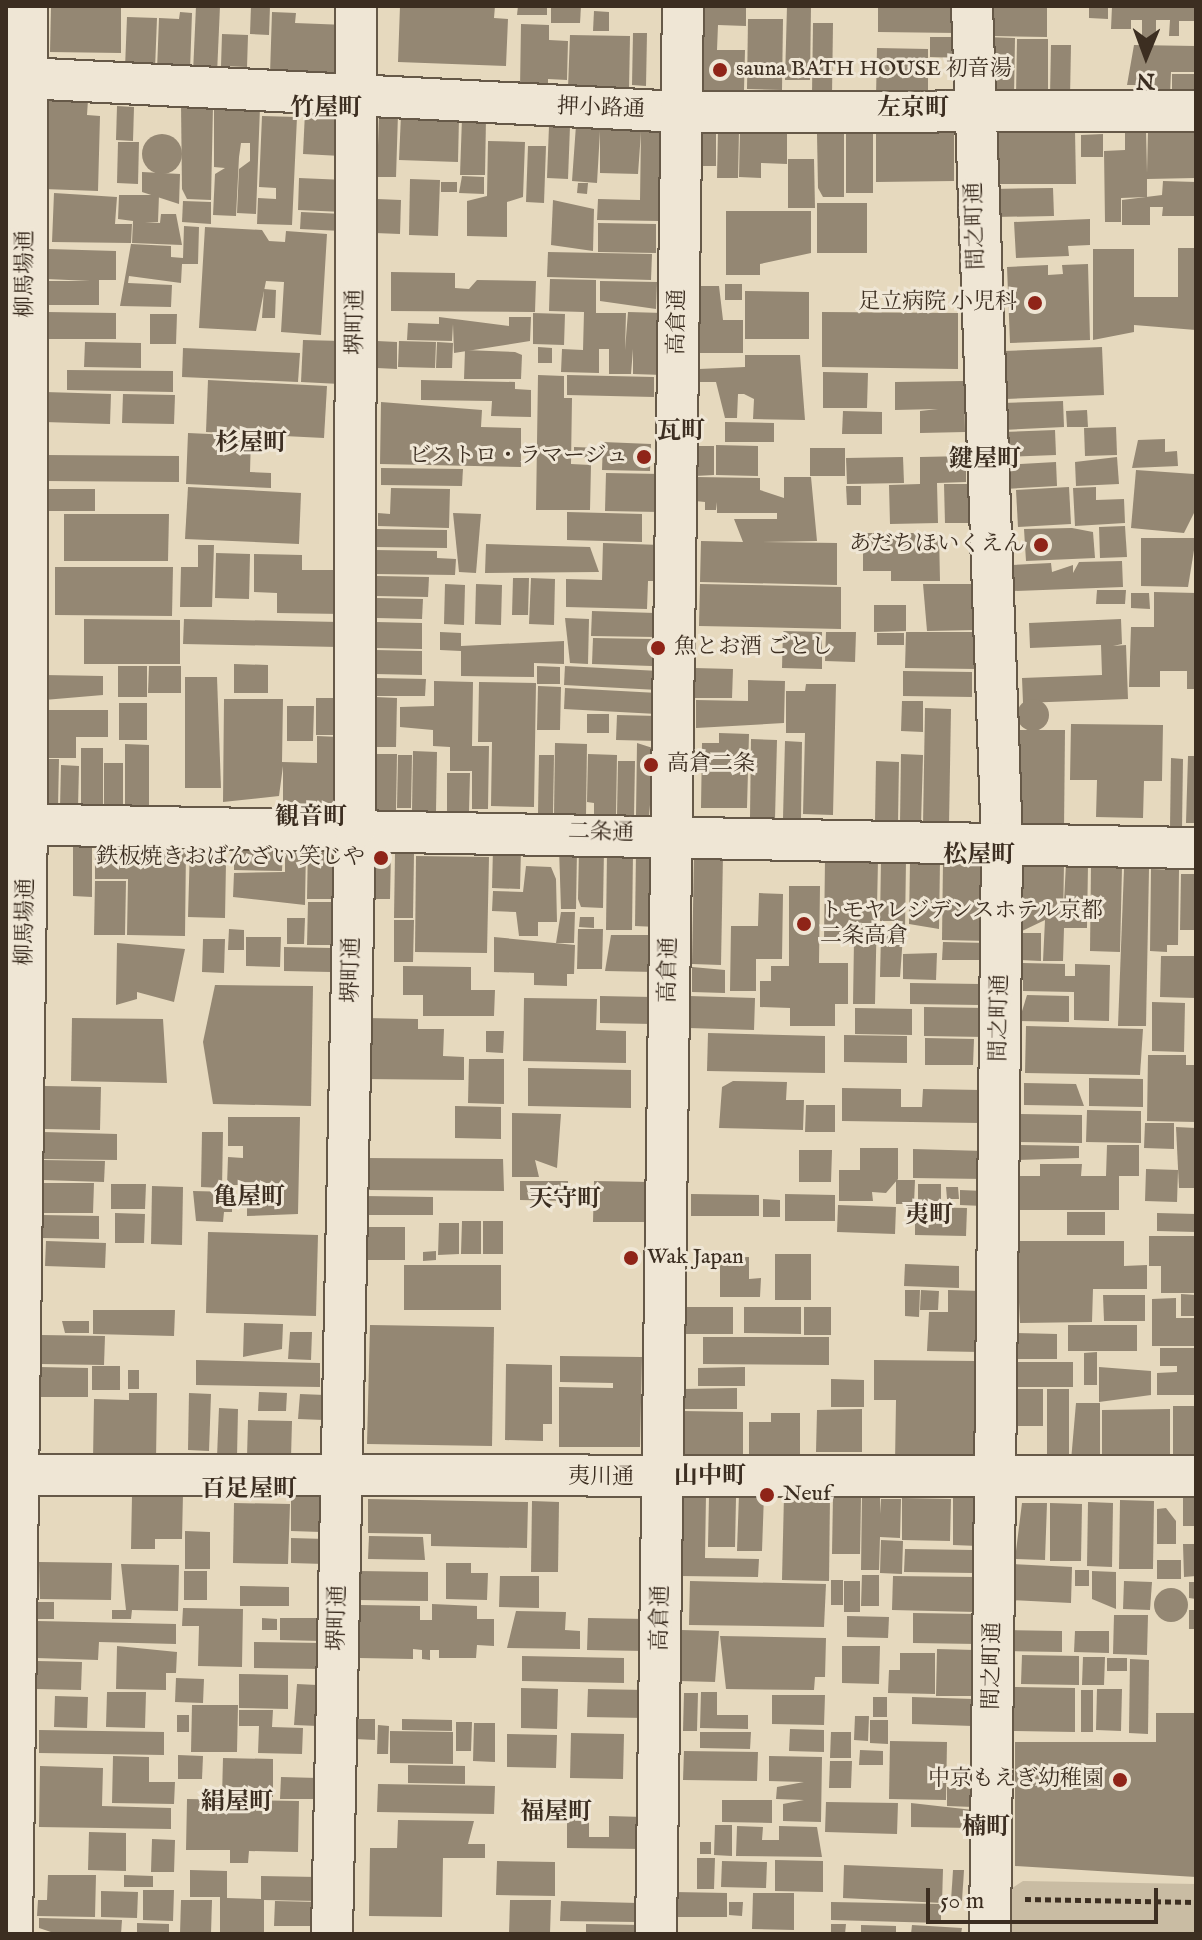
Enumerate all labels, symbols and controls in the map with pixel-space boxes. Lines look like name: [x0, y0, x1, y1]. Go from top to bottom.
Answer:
north arrow: [1106, 16, 1186, 96]
place label: sauna BATH HOUSE 初音湯: [736, 57, 1012, 83]
marker: sauna BATH HOUSE 初音湯: [711, 61, 729, 79]
text: N: [1136, 66, 1155, 94]
street label: 押小路通: [557, 94, 645, 124]
district label: 竹屋町: [290, 95, 362, 123]
district label: 左京町: [877, 95, 949, 123]
street label: 間之町通: [961, 182, 991, 270]
street label: 柳馬場通: [13, 230, 39, 318]
street label: 堺町通: [343, 289, 369, 355]
street label: 高倉通: [664, 289, 692, 355]
place label: 足立病院 小児科: [858, 290, 1017, 316]
marker: 足立病院 小児科: [1024, 292, 1046, 314]
district label: 瓦町: [657, 418, 705, 446]
district label: 杉屋町: [215, 430, 287, 458]
place label: ビストロ・ラマージュ: [408, 444, 628, 470]
district label: 鍵屋町: [949, 446, 1021, 474]
marker: ビストロ・ラマージュ: [635, 448, 653, 466]
place label: あだちほいくえん: [849, 532, 1025, 558]
marker: あだちほいくえん: [1032, 536, 1050, 554]
place label: 魚とお酒 ごとし: [674, 635, 833, 661]
marker: 魚とお酒 ごとし: [649, 639, 667, 657]
place label: 高倉二条: [667, 752, 755, 778]
marker: 高倉二条: [642, 756, 660, 774]
district label: 観音町: [275, 804, 347, 832]
street label: 二条通: [568, 819, 634, 847]
district label: 松屋町: [943, 842, 1015, 870]
place label: 鉄板焼きおばんざい 笑じや: [96, 845, 365, 871]
marker: 鉄板焼きおばんざい 笑じや: [372, 849, 390, 867]
street label: 柳馬場通: [12, 878, 40, 966]
place label: トモヤレジデンスホテル京都 二条高倉: [820, 898, 1106, 950]
marker: トモヤレジデンスホテル京都 二条高倉: [795, 915, 813, 933]
street label: 堺町通: [338, 937, 366, 1003]
street label: 高倉通: [655, 937, 683, 1003]
street label: 間之町通: [986, 974, 1014, 1062]
district label: 亀屋町: [213, 1184, 285, 1212]
district label: 天守町: [529, 1186, 601, 1214]
district label: 夷町: [905, 1202, 953, 1230]
place label: Wak Japan: [647, 1245, 744, 1271]
marker: Wak Japan: [622, 1249, 640, 1267]
district label: 山中町: [674, 1463, 746, 1491]
street label: 夷川通: [568, 1465, 634, 1491]
district label: 百足屋町: [201, 1476, 297, 1504]
place label: Neuf: [783, 1482, 831, 1508]
marker: Neuf: [758, 1486, 776, 1504]
street label: 堺町通: [324, 1585, 352, 1651]
street label: 高倉通: [647, 1585, 675, 1651]
street label: 間之町通: [979, 1622, 1007, 1710]
place label: 中京もえぎ幼稚園: [928, 1767, 1104, 1793]
marker: 中京もえぎ幼稚園: [1111, 1771, 1129, 1789]
district label: 絹屋町: [201, 1789, 273, 1817]
district label: 福屋町: [520, 1799, 592, 1827]
district label: 楠町: [962, 1814, 1010, 1842]
scale bar: [930, 1872, 1162, 1922]
text: 50 m: [940, 1886, 984, 1917]

